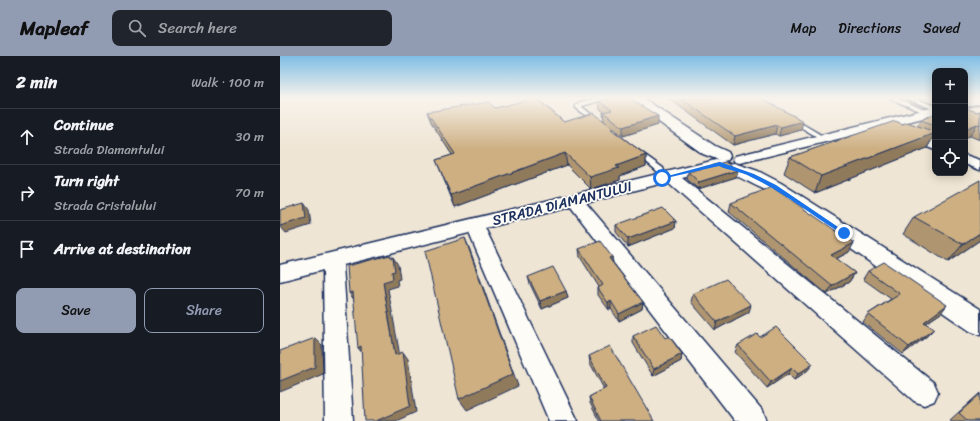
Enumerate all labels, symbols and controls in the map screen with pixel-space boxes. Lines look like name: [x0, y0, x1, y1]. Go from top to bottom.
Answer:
search box: [112, 10, 392, 46]
text: Mapleaf: [20, 12, 88, 45]
text: Search here: [158, 15, 237, 41]
text: Map: [790, 16, 816, 41]
text: Directions: [838, 16, 901, 41]
text: Saved: [923, 16, 960, 41]
icon: search: [126, 17, 148, 39]
text: 2 min: [16, 67, 57, 97]
map controls: [932, 68, 968, 176]
button: +: [932, 68, 968, 104]
text: Walk · 100 m: [191, 71, 264, 94]
button: −: [932, 104, 968, 140]
text: Continue: [54, 112, 114, 138]
text: 30 m: [235, 125, 264, 148]
icon: ahead: [16, 126, 38, 148]
text: Strada Diamantului: [54, 138, 164, 161]
button: locate: [932, 140, 968, 176]
text: Turn right: [54, 168, 119, 194]
route start: [653, 169, 671, 187]
street label: STRADA DIAMANTULUI: [490, 174, 635, 233]
text: 70 m: [235, 181, 264, 204]
icon: right: [16, 182, 38, 204]
text: Strada Cristalului: [54, 194, 156, 217]
route end: [835, 224, 853, 242]
text: Arrive at destination: [54, 236, 191, 262]
icon: arrive: [16, 238, 38, 260]
button: Save: [16, 288, 136, 333]
button: Share: [144, 288, 264, 333]

